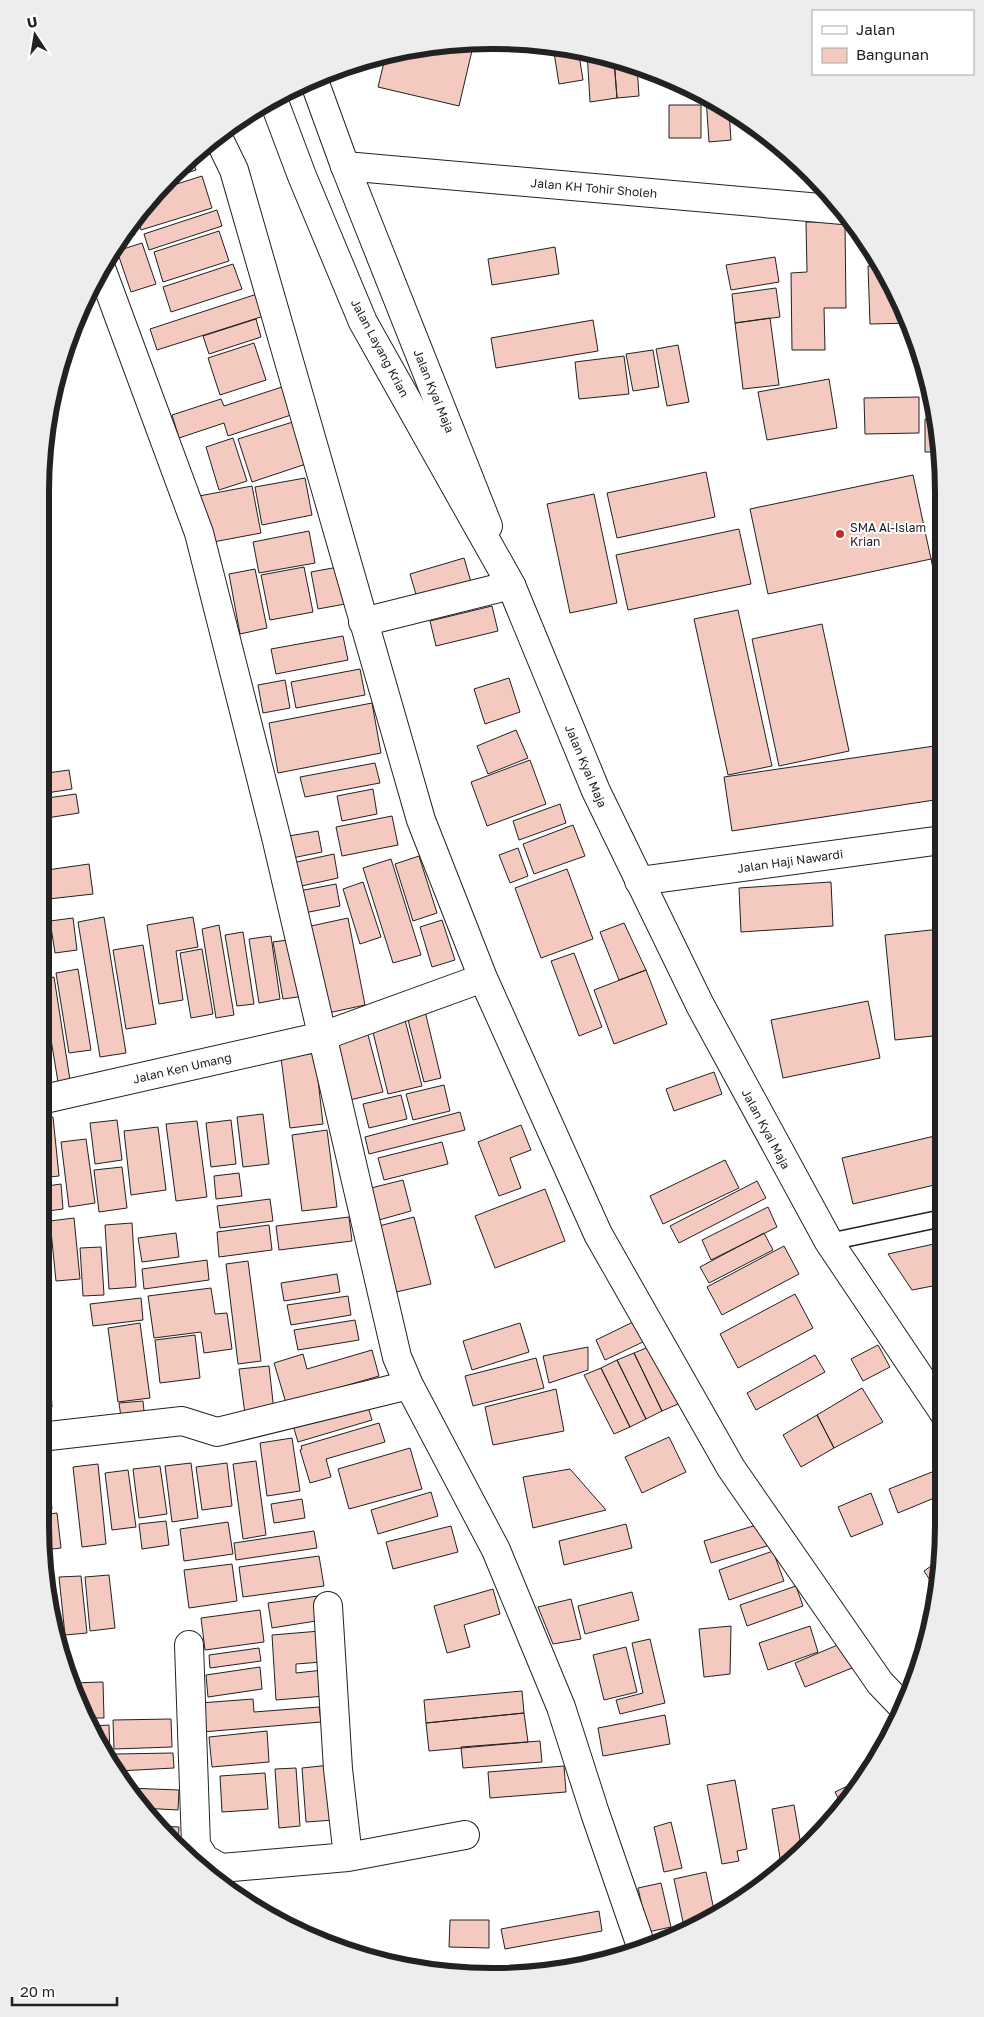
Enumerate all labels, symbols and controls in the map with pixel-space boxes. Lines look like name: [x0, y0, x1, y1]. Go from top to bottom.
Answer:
north arrow: [10, 10, 60, 60]
legend: [812, 10, 974, 75]
text: U: [25, 12, 39, 31]
text: Jalan: [856, 20, 895, 38]
text: Bangunan: [856, 45, 929, 63]
street label: Jalan KH Tohir Sholeh: [530, 175, 658, 201]
street label: Jalan Layang Krian: [348, 296, 412, 400]
street label: Jalan Kyai Maja: [410, 347, 458, 435]
place label: SMA Al-Islam Krian: [850, 520, 926, 549]
marker: SMA Al-Islam Krian: [834, 528, 846, 540]
street label: Jalan Kyai Maja: [562, 722, 610, 810]
street label: Jalan Haji Nawardi: [736, 846, 844, 876]
street label: Jalan Ken Umang: [131, 1049, 233, 1087]
street label: Jalan Kyai Maja: [739, 1086, 793, 1172]
scale bar: [12, 1974, 118, 2006]
text: 20 m: [20, 1982, 55, 2000]

